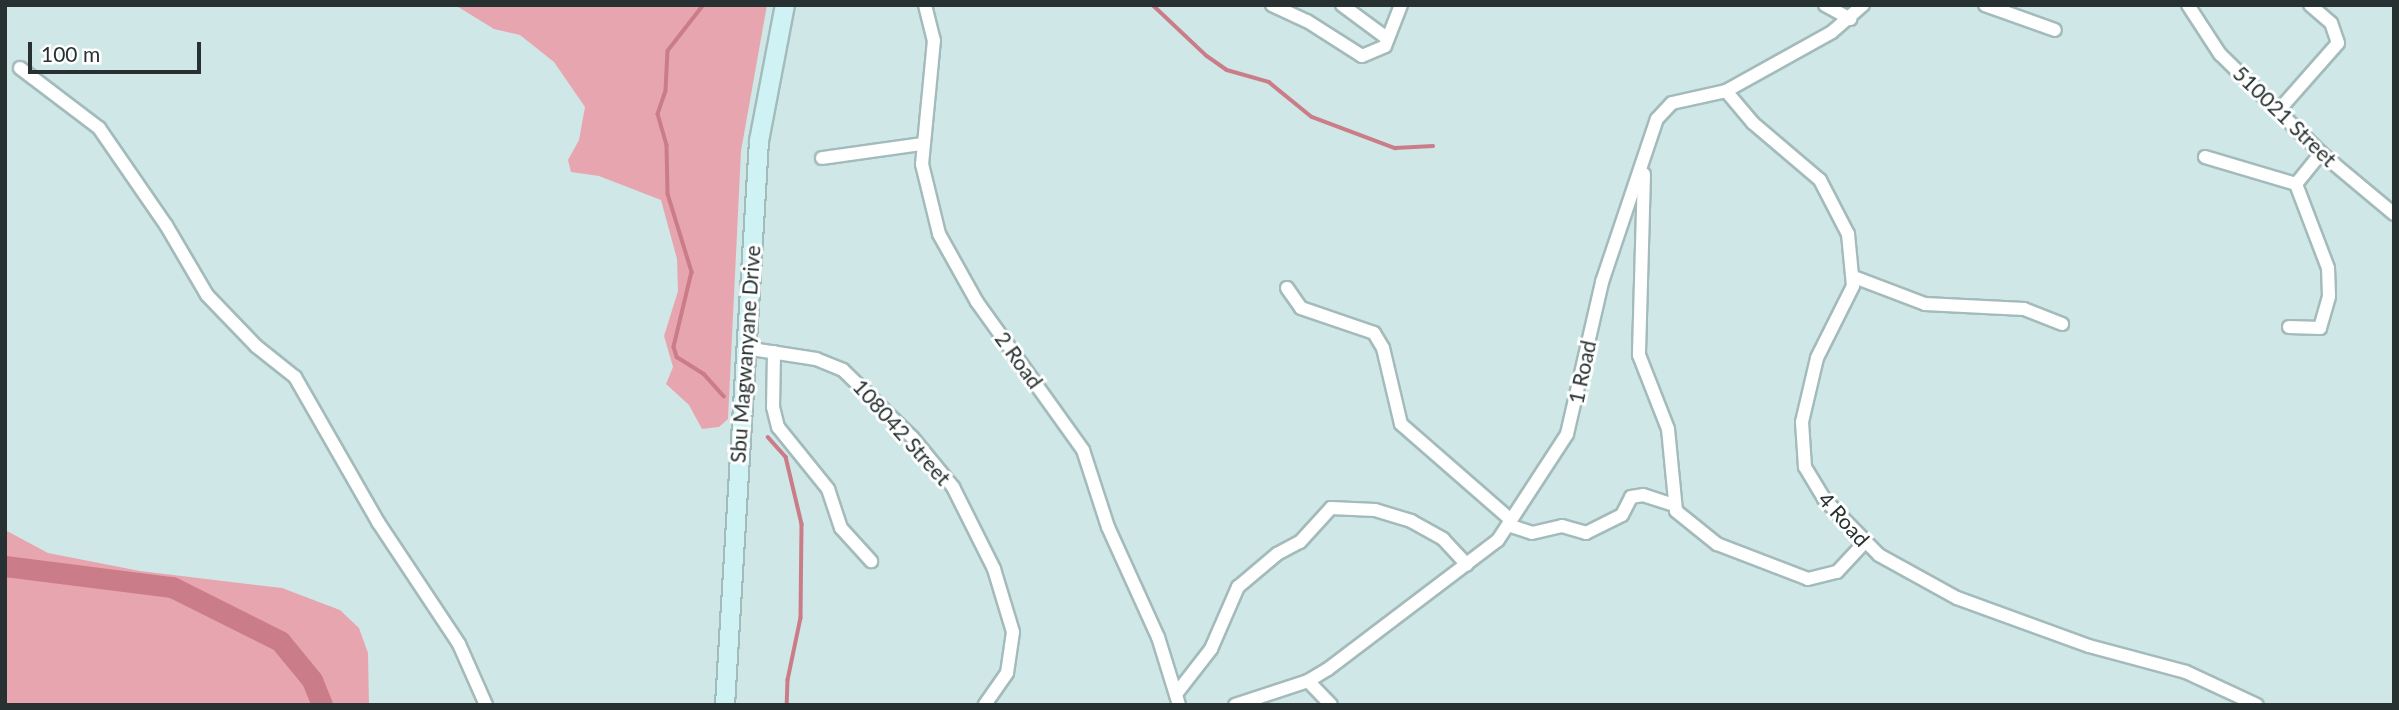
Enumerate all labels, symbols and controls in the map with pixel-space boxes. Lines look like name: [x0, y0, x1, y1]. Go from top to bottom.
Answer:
scale bar: [32, 28, 205, 72]
text: 100 m: [41, 41, 100, 66]
street label: 510021 Street: [2228, 60, 2342, 172]
street label: Sbu Magwanyane Drive: [725, 244, 765, 464]
street label: 2 Road: [990, 327, 1048, 393]
street label: 1 Road: [1563, 338, 1601, 406]
street label: 108042 Street: [848, 374, 956, 490]
street label: 4 Road: [1813, 487, 1875, 551]

